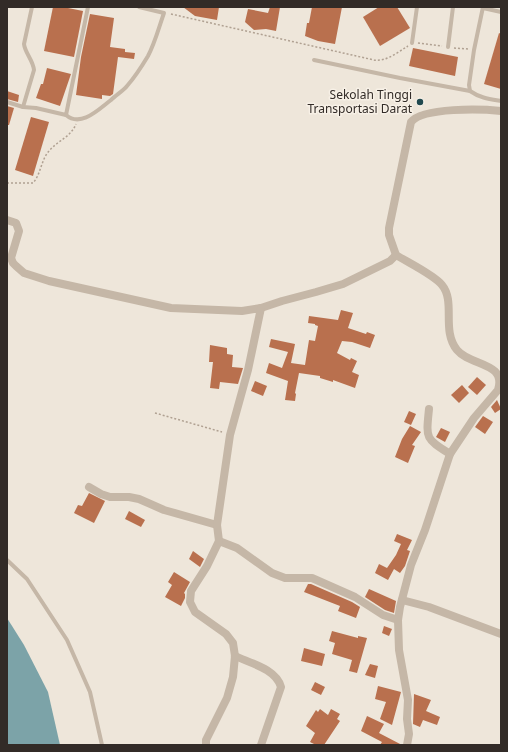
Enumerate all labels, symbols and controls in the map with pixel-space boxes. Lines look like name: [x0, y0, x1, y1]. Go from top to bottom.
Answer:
place label: Sekolah Tinggi Transportasi Darat: [307, 86, 413, 117]
marker: Sekolah Tinggi Transportasi Darat: [415, 97, 425, 107]

